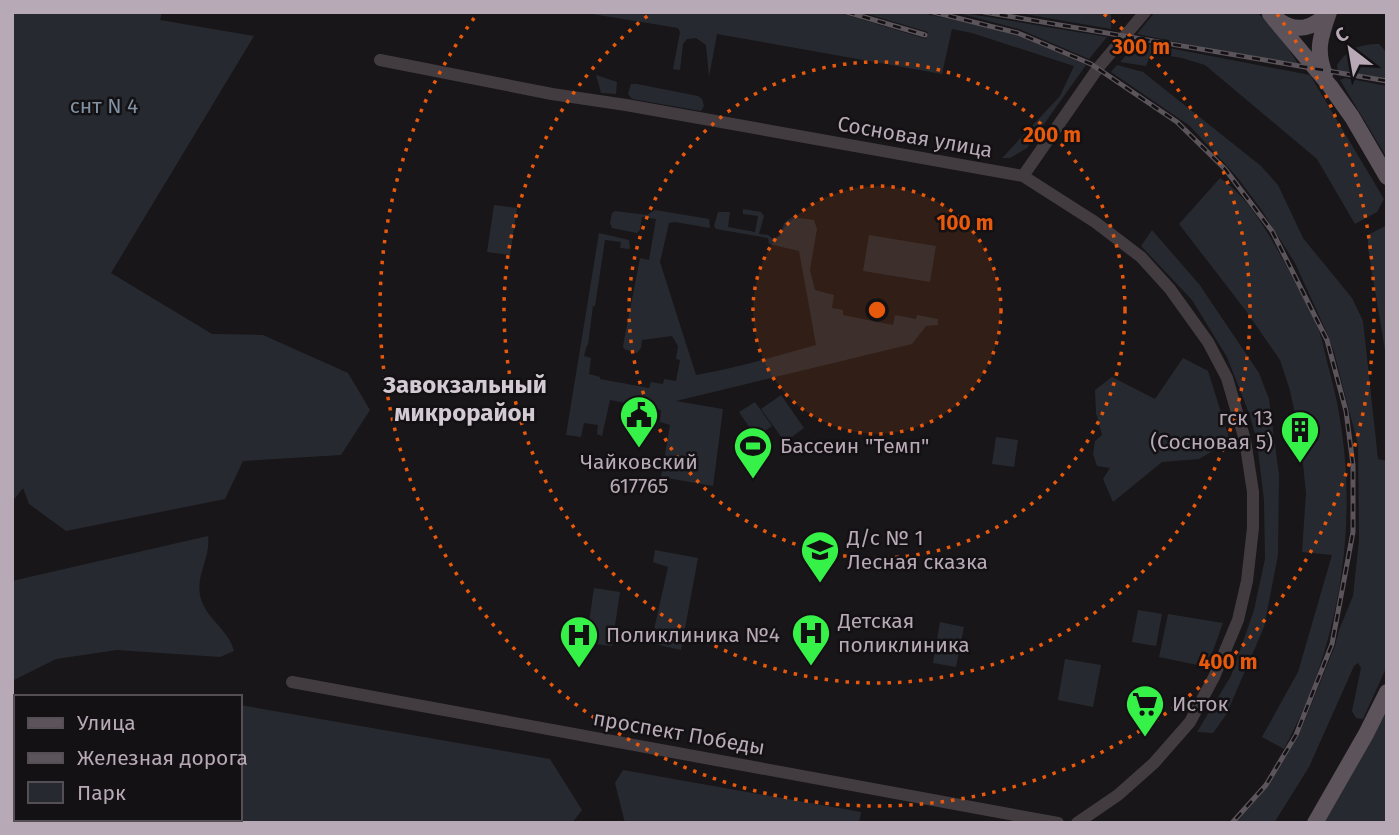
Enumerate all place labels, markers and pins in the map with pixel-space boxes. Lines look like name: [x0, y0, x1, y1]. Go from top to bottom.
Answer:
centre of rings: [865, 298, 889, 322]
public building icon: Чайковский 617765: [618, 394, 660, 449]
place label: гск 13 (Сосновая 5): [1150, 405, 1273, 455]
building icon: гск 13 (Сосновая 5): [1279, 409, 1321, 464]
sports icon: Бассеин "Темп": [732, 425, 774, 480]
place label: Бассеин "Темп": [780, 433, 929, 459]
place label: Чайковский 617765: [580, 449, 698, 499]
place label: Д/с № 1 Лесная сказка: [846, 525, 988, 575]
school or university icon: Д/с № 1 Лесная сказка: [799, 529, 841, 584]
place label: Детская поликлиника: [837, 608, 970, 658]
hospital icon: Детская поликлиника: [790, 612, 832, 667]
hospital icon: Поликлиника №4: [558, 614, 600, 669]
place label: Поликлиника №4: [606, 622, 780, 648]
supermarket icon: Исток: [1124, 683, 1166, 738]
place label: Исток: [1172, 691, 1229, 717]

